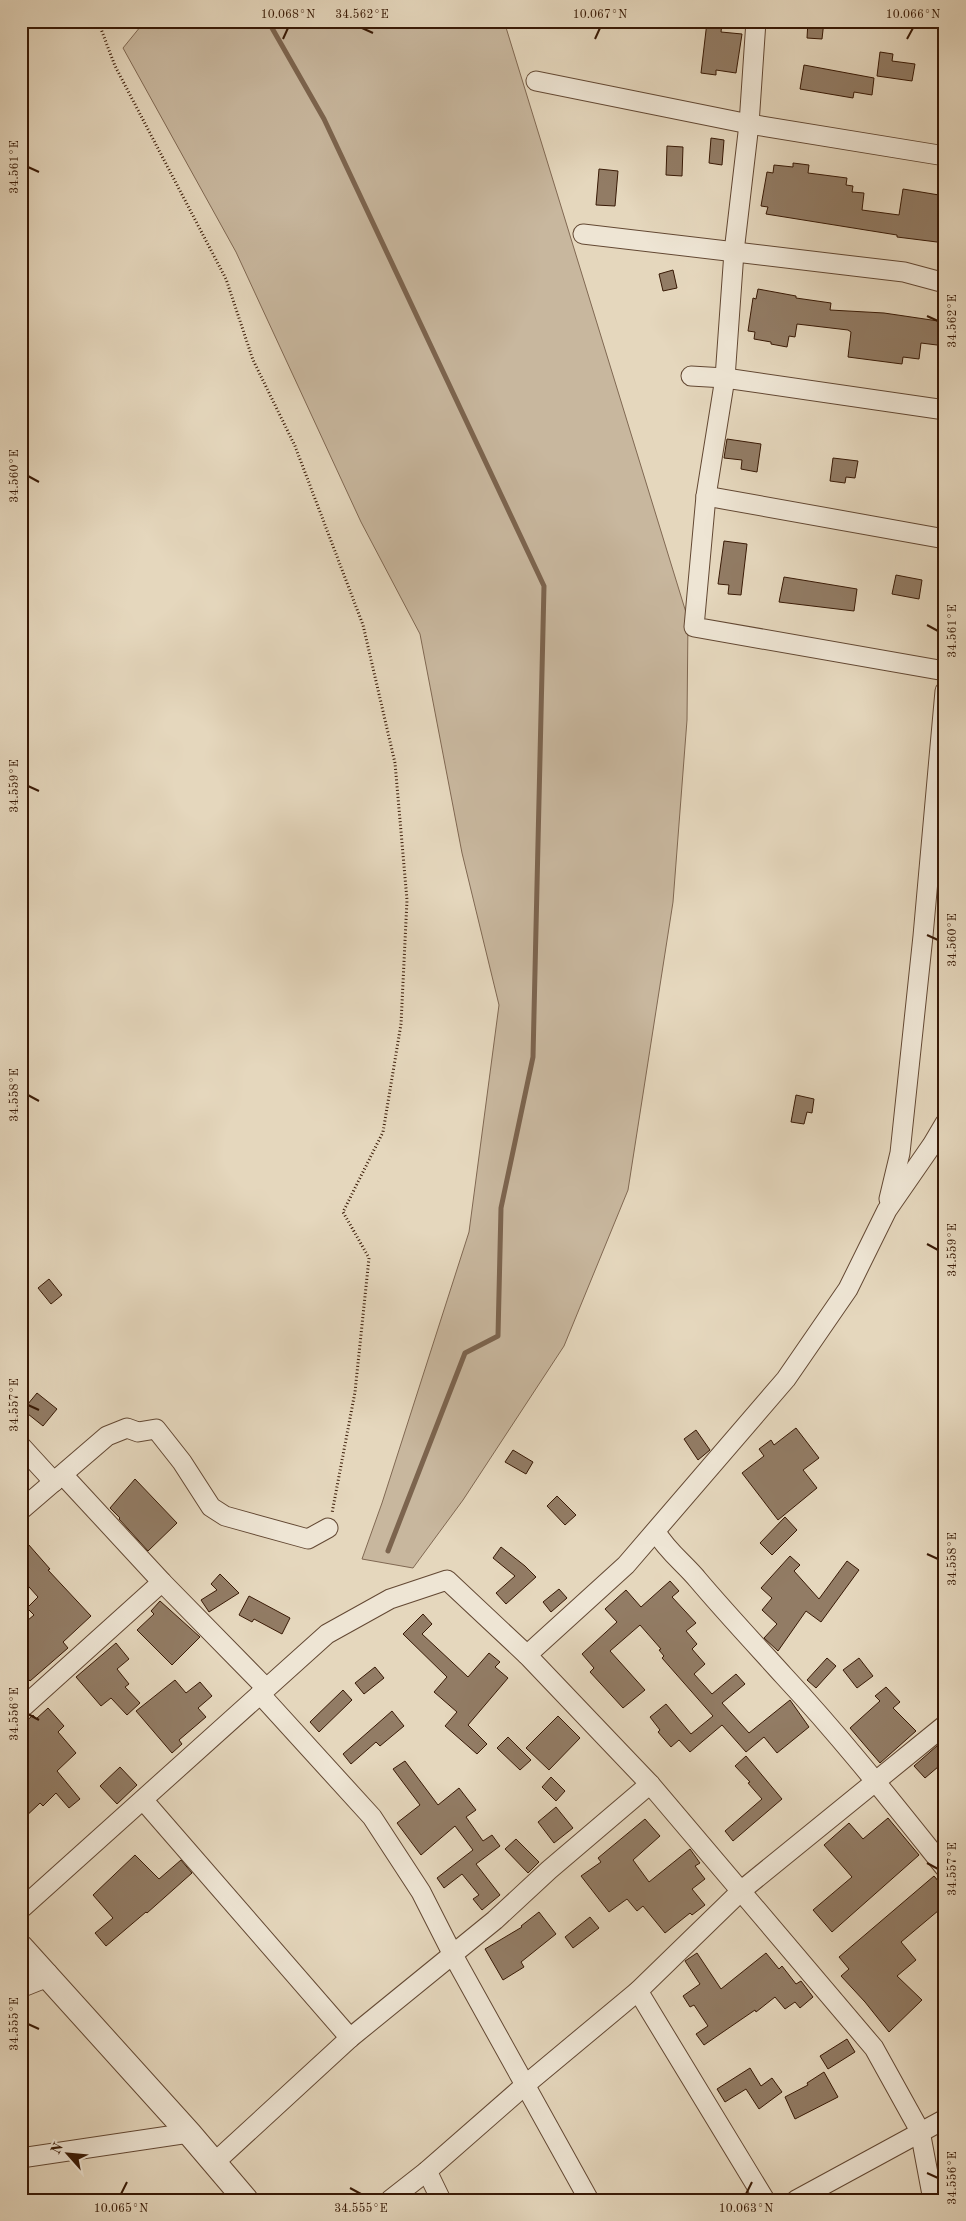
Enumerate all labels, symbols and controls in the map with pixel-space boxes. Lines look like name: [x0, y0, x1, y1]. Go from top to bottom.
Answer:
text: 34.562°E: [335, 8, 389, 21]
text: 10.068°N: [261, 9, 315, 21]
text: 10.067°N: [573, 9, 627, 21]
text: 10.066°N: [886, 9, 940, 21]
text: 34.561°E: [8, 140, 21, 194]
text: 34.562°E: [946, 294, 959, 348]
text: 34.560°E: [8, 449, 21, 503]
text: 34.561°E: [946, 604, 959, 658]
text: 34.559°E: [8, 759, 21, 813]
text: 34.560°E: [946, 913, 959, 967]
text: 34.558°E: [8, 1068, 21, 1122]
text: 34.559°E: [946, 1223, 959, 1277]
text: 34.557°E: [8, 1378, 21, 1432]
text: 34.558°E: [946, 1532, 959, 1586]
text: 34.556°E: [8, 1687, 21, 1741]
text: 34.557°E: [946, 1842, 959, 1896]
text: 34.555°E: [8, 1997, 21, 2051]
north arrow: [42, 2128, 92, 2178]
text: N: [49, 2140, 66, 2156]
text: 34.556°E: [946, 2151, 959, 2205]
text: 10.065°N: [94, 2202, 148, 2215]
text: 34.555°E: [334, 2202, 388, 2215]
text: 10.063°N: [719, 2203, 773, 2215]

